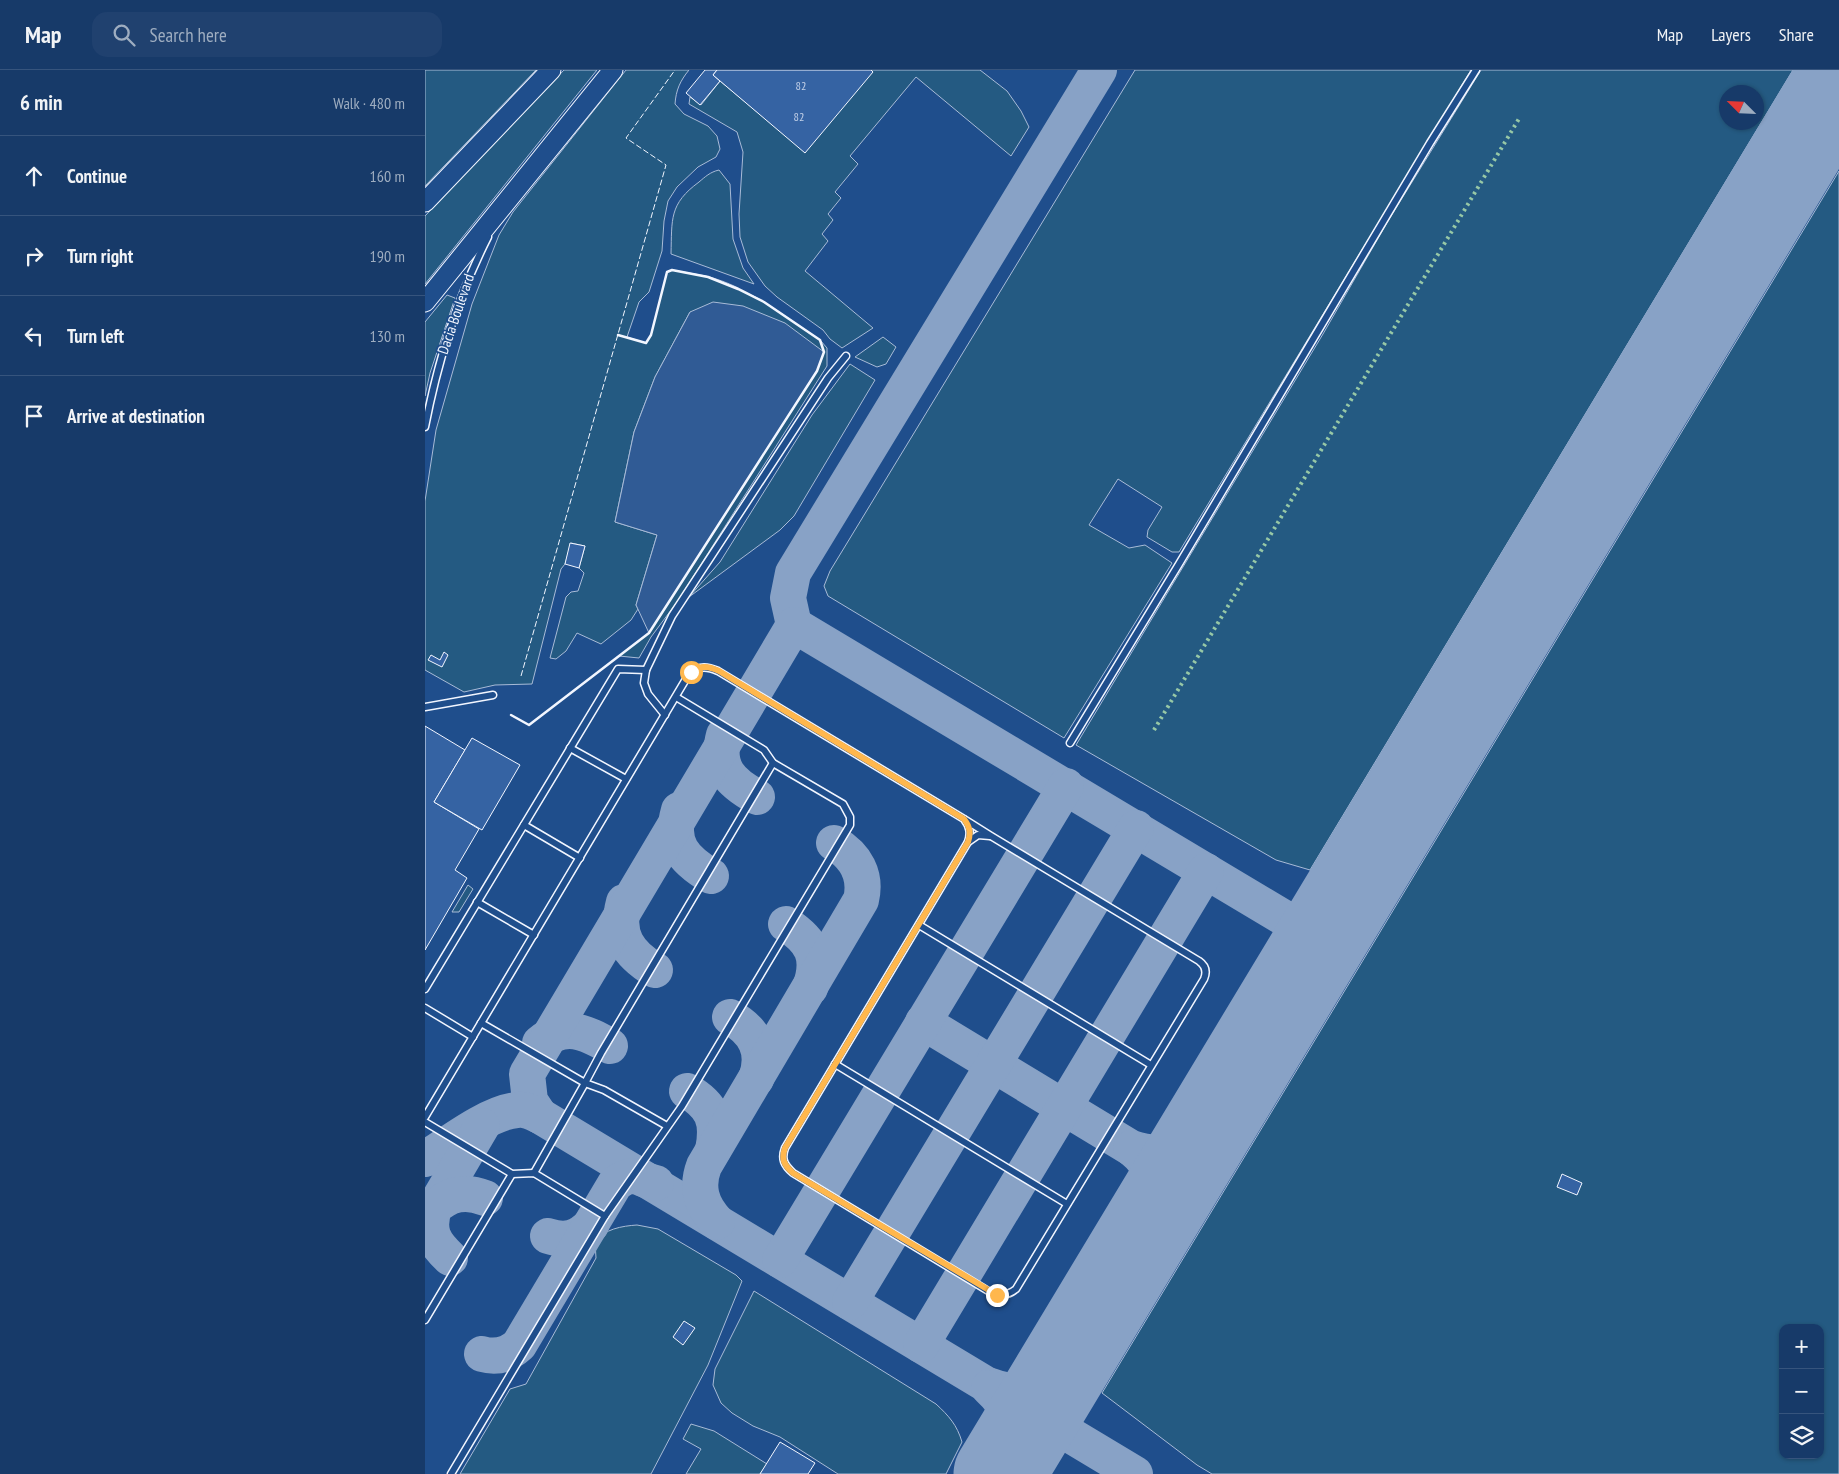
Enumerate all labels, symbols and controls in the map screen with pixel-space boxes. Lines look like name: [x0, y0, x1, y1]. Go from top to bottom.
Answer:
search box: [92, 12, 442, 57]
text: Map: [25, 19, 62, 50]
icon: search: [110, 21, 138, 49]
text: Search here: [150, 23, 227, 47]
text: Map: [1657, 23, 1683, 46]
text: Layers: [1711, 23, 1751, 46]
text: Share: [1779, 23, 1814, 46]
house number: 82: [796, 78, 806, 93]
north arrow: [1719, 85, 1764, 130]
text: 6 min: [20, 89, 62, 116]
text: Walk · 480 m: [333, 93, 405, 113]
house number: 82: [794, 109, 804, 124]
icon: ahead: [20, 162, 48, 190]
text: Continue: [67, 164, 127, 188]
text: 160 m: [370, 166, 405, 186]
icon: right: [20, 242, 48, 270]
text: Turn right: [67, 244, 133, 268]
text: 190 m: [370, 246, 405, 266]
street label: Dacia Boulevard: [433, 271, 478, 356]
icon: left: [20, 322, 48, 350]
text: Turn left: [67, 324, 124, 348]
text: 130 m: [370, 326, 405, 346]
icon: arrive: [20, 402, 48, 430]
text: Arrive at destination: [67, 404, 205, 428]
route start: [680, 661, 703, 684]
route end: [986, 1284, 1009, 1307]
map controls: [1779, 1324, 1824, 1459]
button: +: [1779, 1324, 1824, 1369]
button: −: [1779, 1369, 1824, 1414]
button: layers: [1779, 1414, 1824, 1459]

